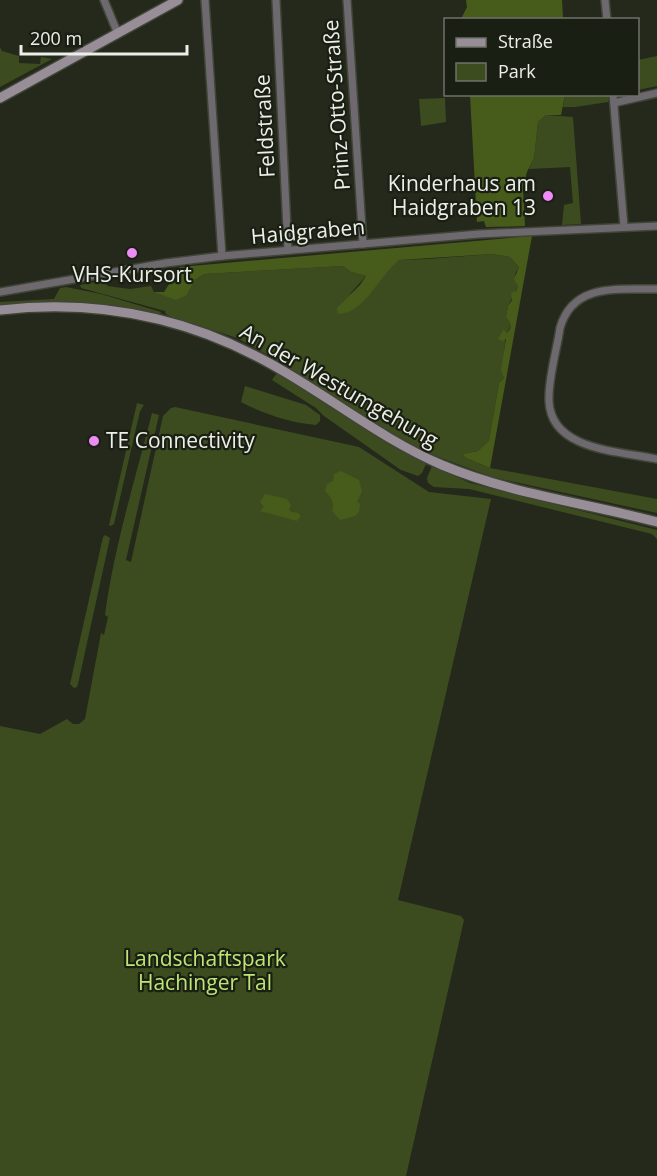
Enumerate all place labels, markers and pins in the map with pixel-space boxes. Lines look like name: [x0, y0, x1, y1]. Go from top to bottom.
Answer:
place label: Kinderhaus am Haidgraben 13: [388, 169, 536, 221]
marker: Kinderhaus am Haidgraben 13: [541, 189, 555, 203]
marker: VHS-Kursort: [125, 246, 139, 260]
place label: VHS-Kursort: [72, 260, 192, 288]
place label: TE Connectivity: [106, 426, 255, 454]
marker: TE Connectivity: [87, 434, 101, 448]

